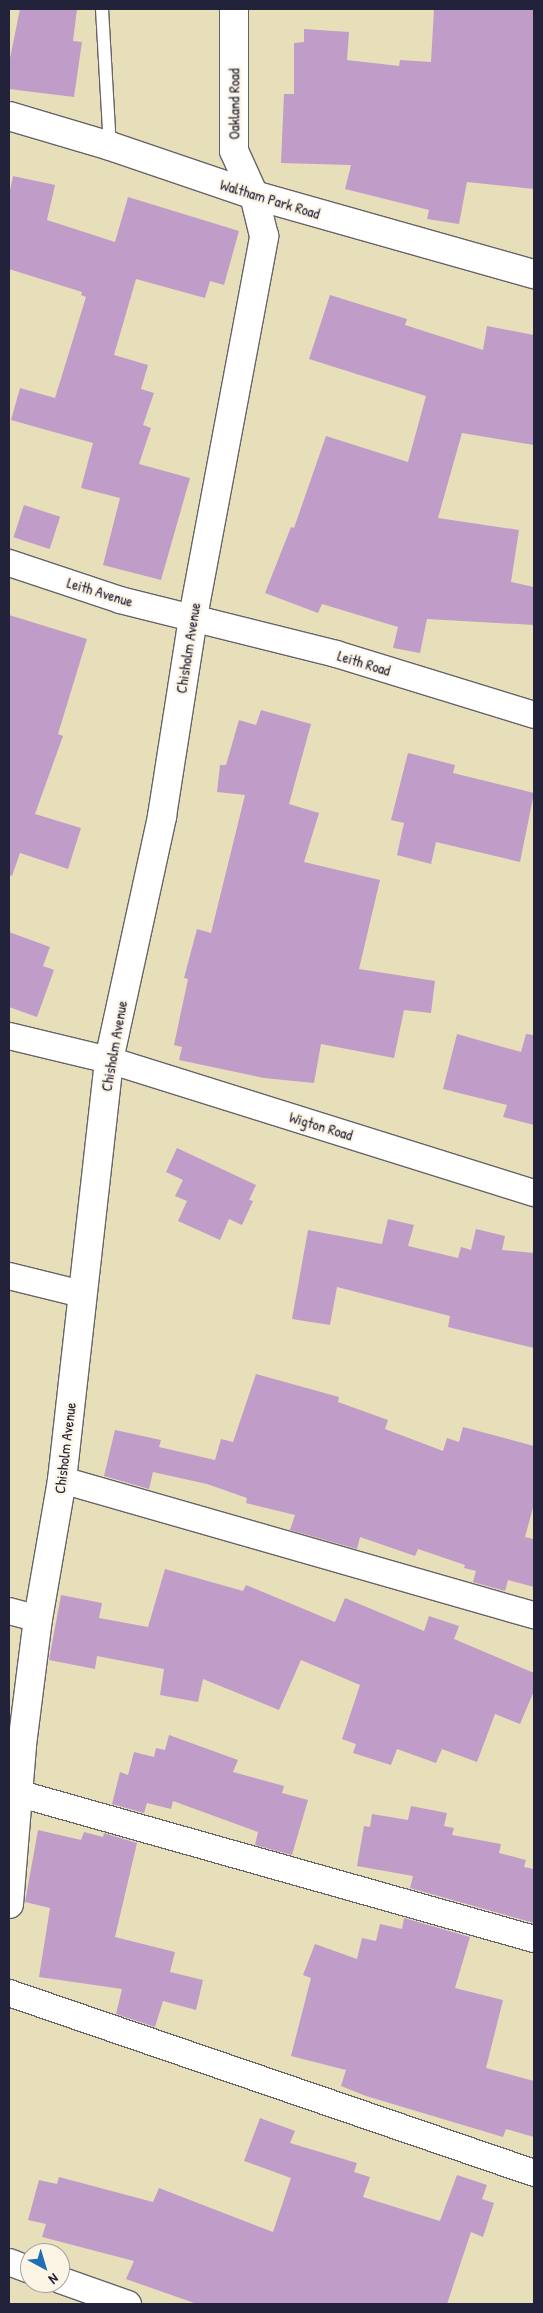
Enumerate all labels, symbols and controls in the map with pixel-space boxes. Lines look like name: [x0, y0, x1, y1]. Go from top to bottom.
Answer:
street label: Oakland Road: [225, 69, 243, 139]
street label: Waltham Park Road: [218, 175, 322, 223]
street label: Leith Avenue: [65, 573, 135, 611]
street label: Chisholm Avenue: [172, 601, 204, 695]
street label: Leith Road: [335, 646, 393, 680]
street label: Chisholm Avenue: [97, 999, 131, 1093]
street label: Wigton Road: [287, 1108, 355, 1144]
street label: Chisholm Avenue: [50, 1401, 80, 1495]
north arrow: [20, 2243, 70, 2293]
text: N: [45, 2270, 63, 2289]

